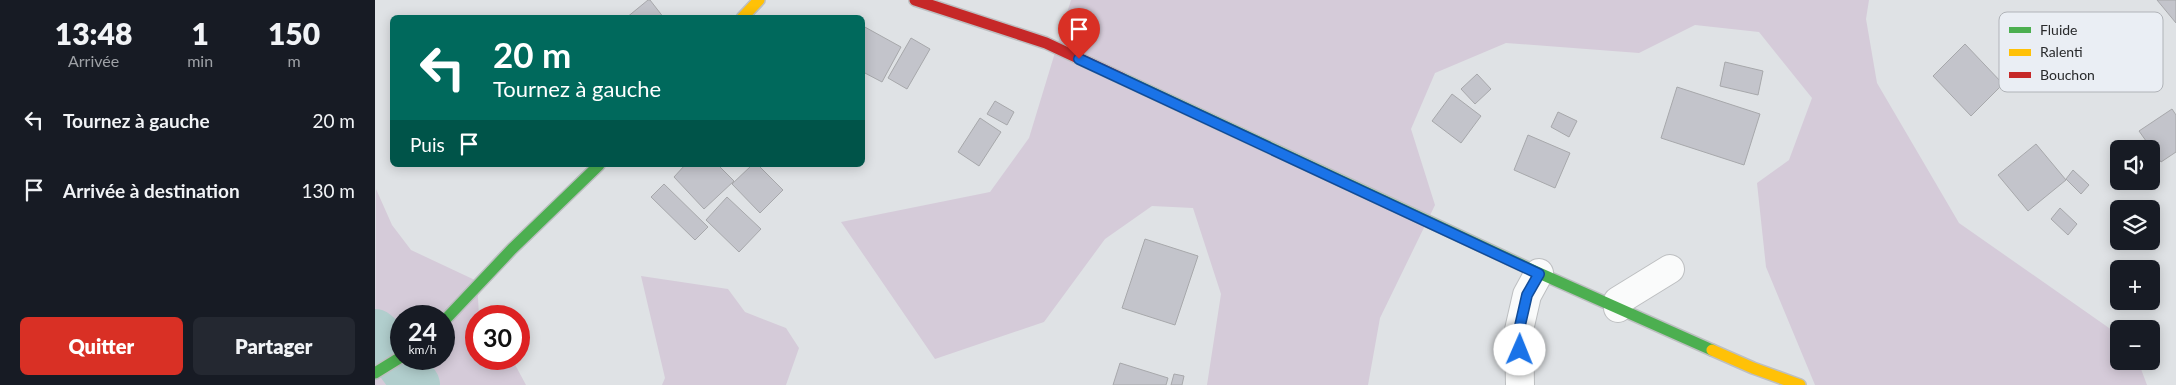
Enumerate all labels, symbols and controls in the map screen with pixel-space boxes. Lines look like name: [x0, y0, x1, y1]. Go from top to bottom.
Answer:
pin: [1058, 8, 1100, 59]
legend: [1999, 12, 2163, 92]
text: 13:48: [55, 15, 132, 51]
text: 1: [191, 15, 209, 51]
text: 150: [268, 15, 320, 51]
icon: arrive: [1065, 15, 1093, 43]
text: Fluide: [2040, 21, 2078, 38]
text: 20 m: [493, 33, 571, 75]
icon: left: [410, 35, 475, 100]
text: Ralenti: [2040, 43, 2083, 60]
text: Arrivée: [68, 51, 119, 70]
text: min: [187, 51, 213, 70]
text: m: [287, 51, 301, 70]
text: Bouchon: [2040, 66, 2095, 83]
text: Tournez à gauche: [493, 75, 661, 102]
icon: left: [20, 106, 48, 134]
text: Tournez à gauche: [63, 109, 210, 132]
text: 20 m: [312, 109, 355, 132]
icon: arrive: [455, 130, 483, 158]
text: Puis: [410, 133, 445, 156]
map controls: [2110, 140, 2160, 370]
button: sound: [2110, 140, 2160, 190]
icon: arrive: [20, 176, 48, 204]
text: Arrivée à destination: [63, 179, 240, 202]
text: 130 m: [301, 179, 355, 202]
button: layers: [2110, 200, 2160, 250]
button: +: [2110, 260, 2160, 310]
speed limit sign: 30: [465, 305, 530, 370]
text: 24: [408, 316, 437, 346]
button: Quitter: [20, 317, 183, 375]
button: Partager: [193, 317, 355, 375]
button: −: [2110, 320, 2160, 370]
position arrow: [1493, 323, 1545, 375]
text: km/h: [408, 342, 437, 357]

